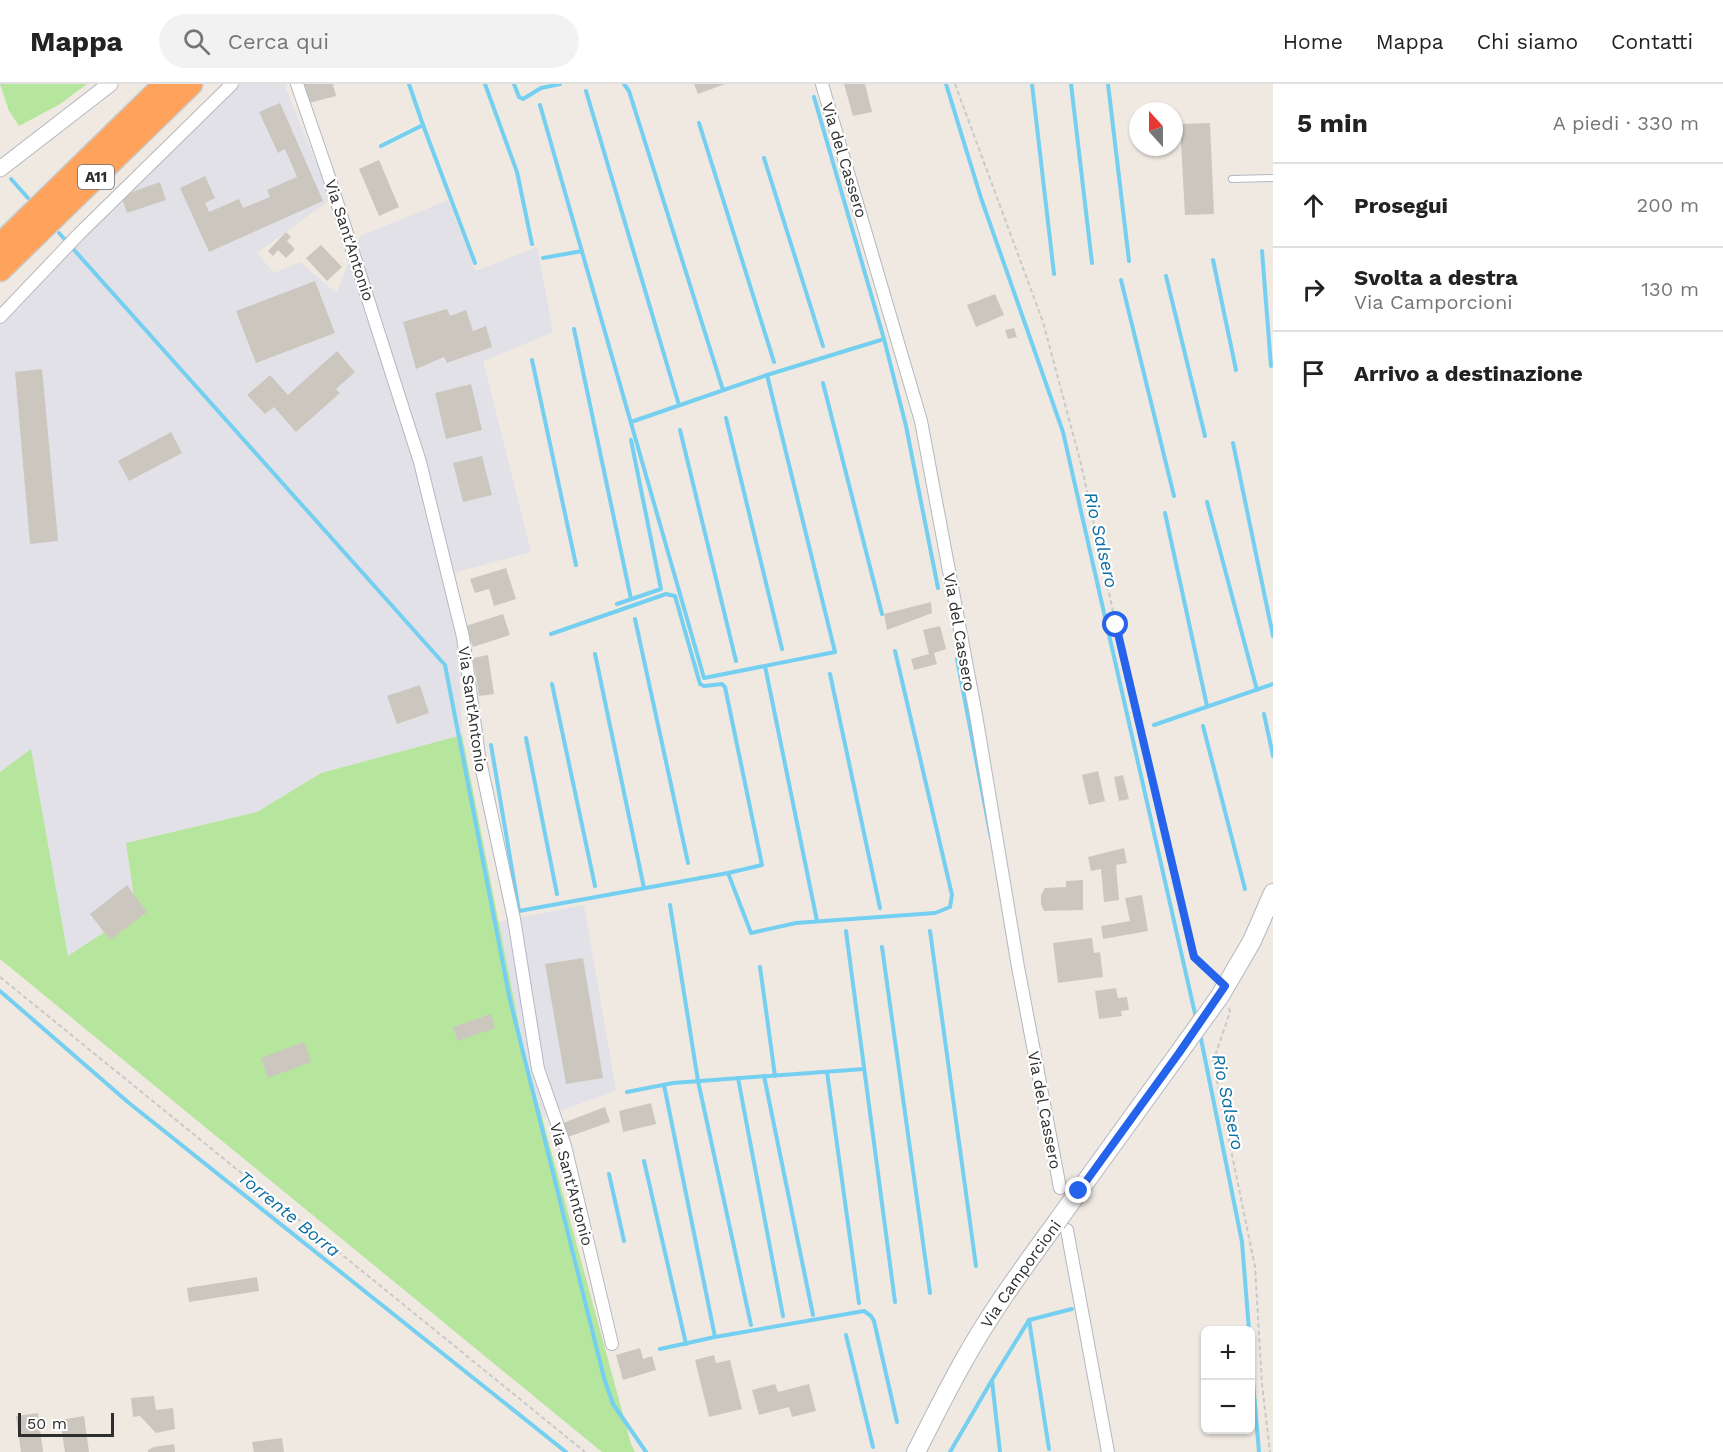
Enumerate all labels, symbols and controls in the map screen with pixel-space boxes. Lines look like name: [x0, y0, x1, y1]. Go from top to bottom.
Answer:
search box: [159, 14, 579, 68]
text: Mappa: [30, 25, 123, 58]
icon: search: [180, 25, 213, 58]
text: Cerca qui: [228, 29, 329, 54]
text: Home: [1283, 29, 1343, 54]
text: Mappa: [1376, 29, 1444, 54]
text: Chi siamo: [1477, 29, 1578, 54]
text: Contatti: [1611, 29, 1693, 54]
street label: Via del Cassero: [818, 100, 871, 220]
north arrow: [1129, 102, 1183, 156]
text: 5 min: [1297, 108, 1368, 138]
text: A piedi · 330 m: [1553, 111, 1699, 135]
road number: A11: [78, 165, 114, 189]
street label: Via Sant'Antonio: [321, 177, 378, 303]
icon: ahead: [1297, 189, 1330, 222]
text: Prosegui: [1354, 193, 1448, 218]
text: 200 m: [1637, 193, 1699, 217]
text: Svolta a destra: [1354, 265, 1518, 290]
icon: right: [1297, 273, 1330, 306]
text: 130 m: [1641, 277, 1699, 301]
text: Via Camporcioni: [1354, 290, 1513, 314]
icon: arrive: [1297, 357, 1330, 390]
text: Arrivo a destinazione: [1354, 361, 1583, 386]
water label: Rio Salsero: [1080, 490, 1123, 590]
street label: Via del Cassero: [940, 571, 979, 693]
route start: [1102, 611, 1128, 637]
street label: Via Sant'Antonio: [454, 645, 491, 773]
street label: Via del Cassero: [1024, 1049, 1065, 1171]
water label: Rio Salsero: [1208, 1052, 1249, 1152]
street label: Via Sant'Antonio: [546, 1120, 597, 1248]
water label: Torrente Borra: [234, 1166, 345, 1261]
route end: [1065, 1177, 1091, 1203]
street label: Via Camporcioni: [977, 1216, 1065, 1331]
map controls: [1201, 1326, 1255, 1434]
button: +: [1201, 1326, 1255, 1380]
button: −: [1201, 1380, 1255, 1434]
scale bar: [18, 1410, 114, 1438]
text: 50 m: [27, 1414, 67, 1433]

